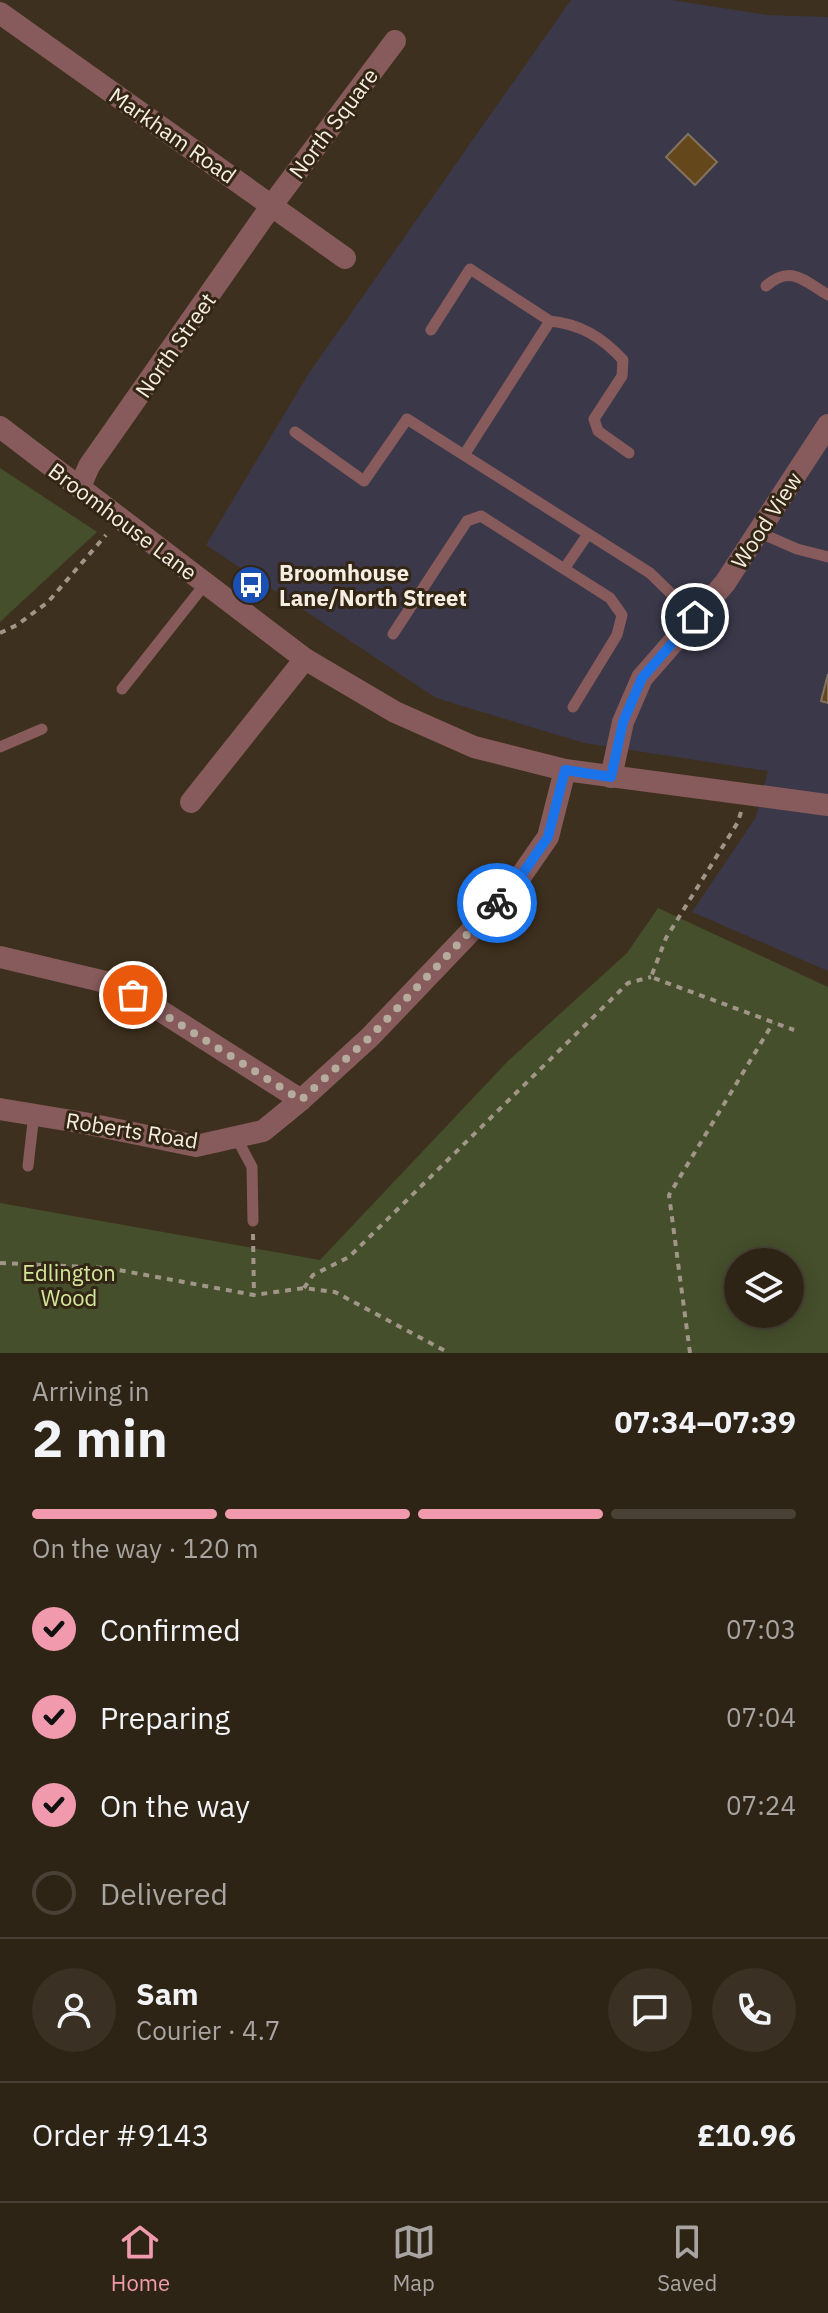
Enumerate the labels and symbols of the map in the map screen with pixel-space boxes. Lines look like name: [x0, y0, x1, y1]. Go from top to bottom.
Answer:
street label: North Square: [282, 62, 384, 184]
street label: Markham Road: [104, 81, 242, 189]
street label: North Street: [128, 287, 222, 403]
street label: Broomhouse Lane: [43, 456, 203, 586]
street label: Wood View: [724, 466, 808, 574]
place label: Broomhouse Lane/North Street: [279, 558, 467, 612]
bus stop icon: Broomhouse Lane/North Street: [230, 564, 272, 606]
pin: [661, 583, 729, 651]
courier: [457, 863, 537, 943]
pin: [99, 961, 167, 1029]
street label: Roberts Road: [64, 1105, 200, 1155]
park label: Edlington Wood: [22, 1258, 116, 1312]

